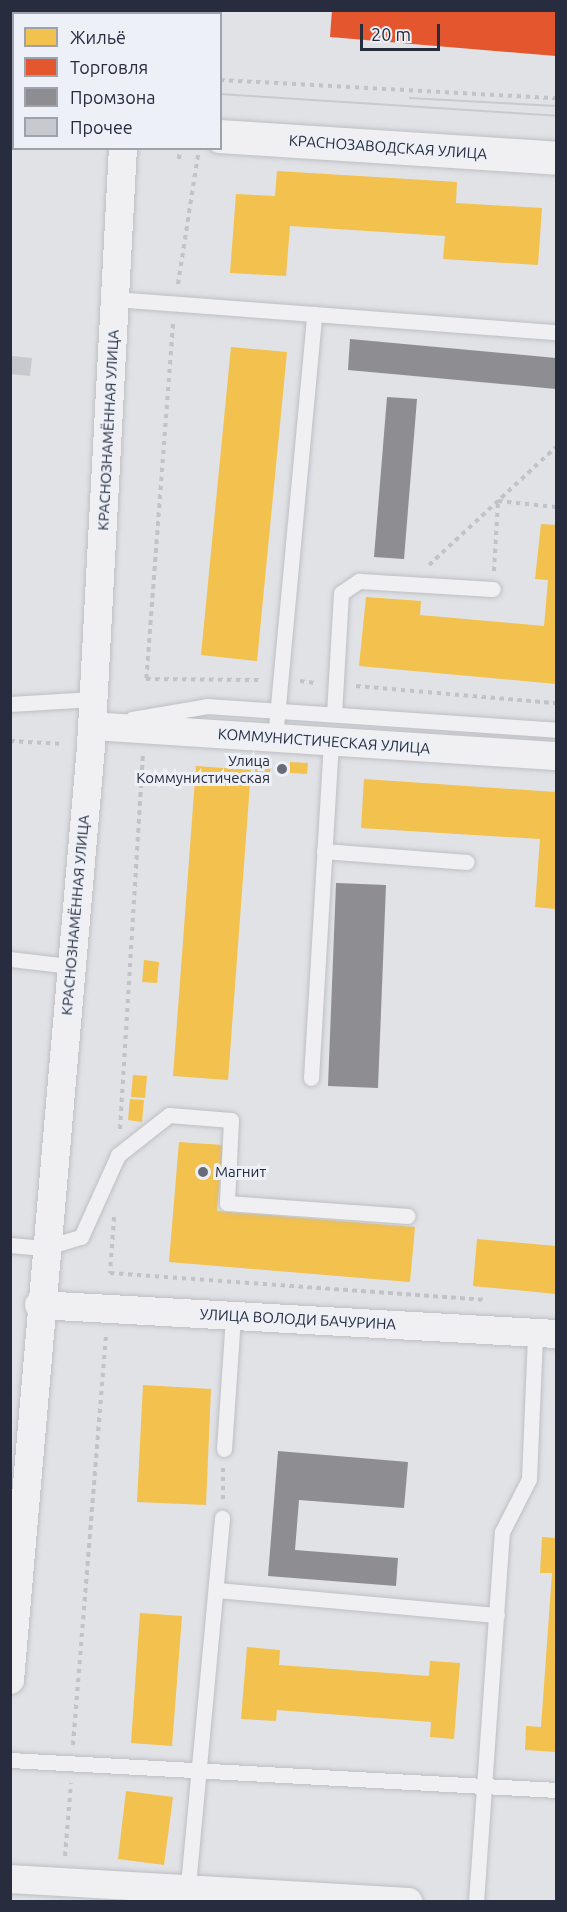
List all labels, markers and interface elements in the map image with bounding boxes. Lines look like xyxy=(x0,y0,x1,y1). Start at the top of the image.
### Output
legend xyxy=(12,12,222,150)
scale bar xyxy=(363,12,442,50)
text: 20 m xyxy=(371,24,411,44)
text: Жильё xyxy=(70,27,126,47)
text: Торговля xyxy=(70,57,148,77)
text: Промзона xyxy=(70,87,155,107)
text: Прочее xyxy=(70,117,133,137)
street label: КРАСНОЗАВОДСКАЯ УЛИЦА xyxy=(288,131,488,163)
street label: КРАСНОЗНАМЁННАЯ УЛИЦА xyxy=(94,329,122,531)
street label: КОММУНИСТИЧЕСКАЯ УЛИЦА xyxy=(217,725,431,757)
place label: Улица Коммунистическая xyxy=(136,751,270,786)
marker: Улица Коммунистическая xyxy=(275,762,289,776)
street label: КРАСНОЗНАМЁННАЯ УЛИЦА xyxy=(57,814,93,1016)
place label: Магнит xyxy=(215,1163,266,1181)
marker: Магнит xyxy=(196,1165,210,1179)
street label: УЛИЦА ВОЛОДИ БАЧУРИНА xyxy=(199,1305,397,1333)

